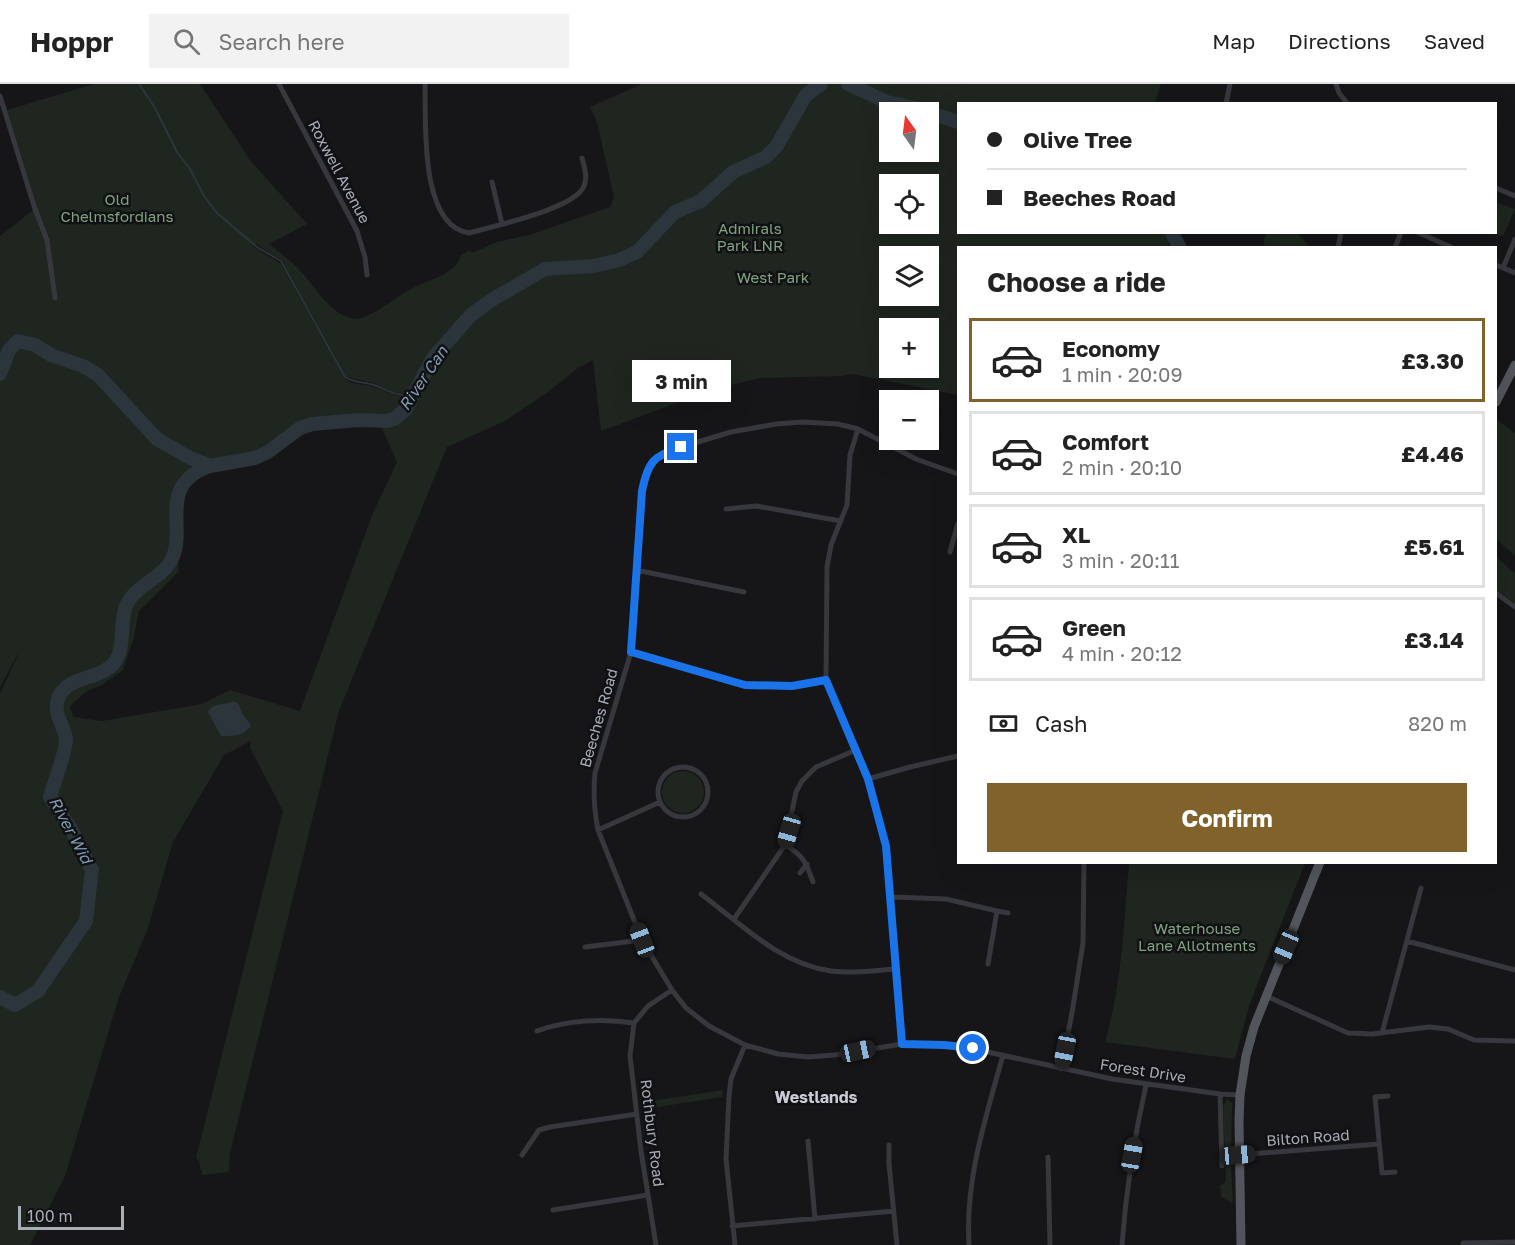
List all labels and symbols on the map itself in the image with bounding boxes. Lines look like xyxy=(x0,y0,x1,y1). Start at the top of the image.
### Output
north arrow xyxy=(879,102,939,162)
street label: Roxwell Avenue xyxy=(305,117,375,226)
park label: Old Chelmsfordians xyxy=(60,190,174,225)
park label: Admirals Park LNR xyxy=(717,219,783,254)
park label: West Park xyxy=(737,268,810,286)
water label: River Can xyxy=(394,341,452,414)
callout: 3 min xyxy=(632,360,730,402)
route end xyxy=(667,433,694,460)
street label: Beeches Road xyxy=(575,666,621,769)
water label: River Wid xyxy=(45,793,98,869)
car xyxy=(775,811,803,851)
park label: Waterhouse Lane Allotments xyxy=(1138,919,1256,954)
car xyxy=(627,920,657,960)
car xyxy=(1271,927,1301,967)
car xyxy=(1053,1031,1077,1069)
route start xyxy=(959,1034,986,1061)
car xyxy=(839,1038,877,1064)
street label: Forest Drive xyxy=(1099,1054,1188,1086)
street label: Rothbury Road xyxy=(637,1078,668,1187)
district label: Westlands xyxy=(774,1087,858,1107)
street label: Bilton Road xyxy=(1266,1125,1350,1149)
car xyxy=(1120,1136,1144,1174)
car xyxy=(1219,1144,1257,1166)
scale bar xyxy=(18,1203,124,1230)

